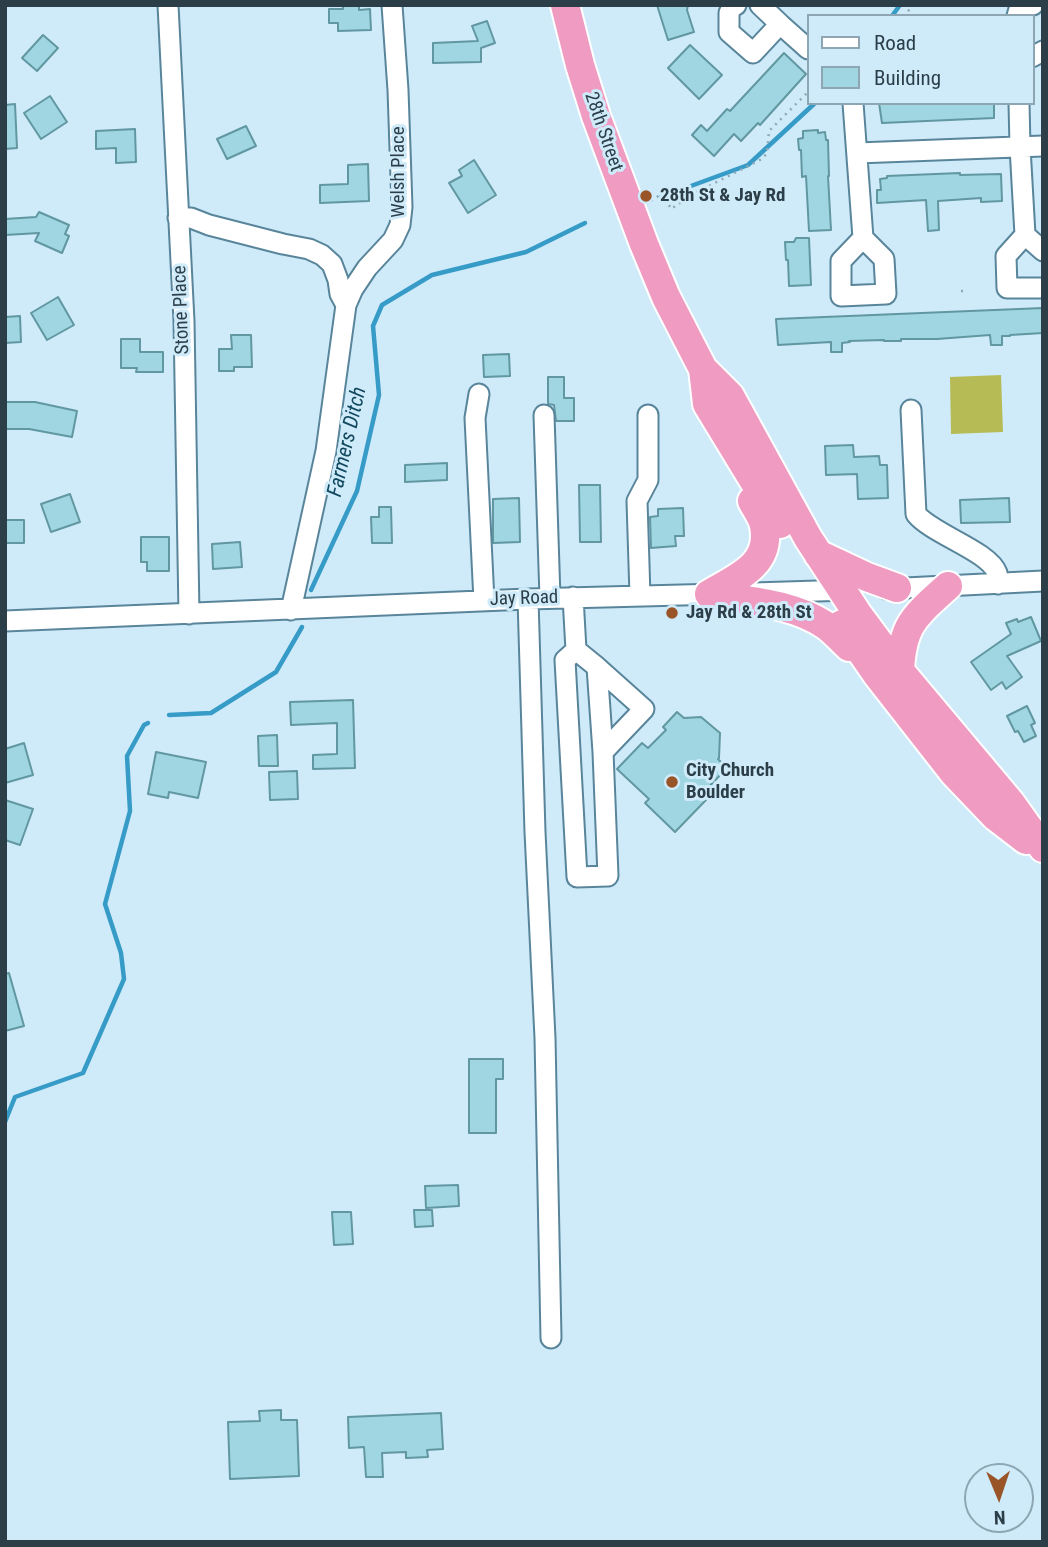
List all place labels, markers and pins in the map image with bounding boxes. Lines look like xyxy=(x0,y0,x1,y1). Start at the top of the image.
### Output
place label: 28th St & Jay Rd xyxy=(660,185,785,207)
marker: 28th St & Jay Rd xyxy=(638,188,654,204)
place label: Jay Rd & 28th St xyxy=(686,602,811,624)
marker: Jay Rd & 28th St xyxy=(664,605,680,621)
place label: City Church Boulder xyxy=(686,760,774,804)
marker: City Church Boulder xyxy=(664,774,680,790)

